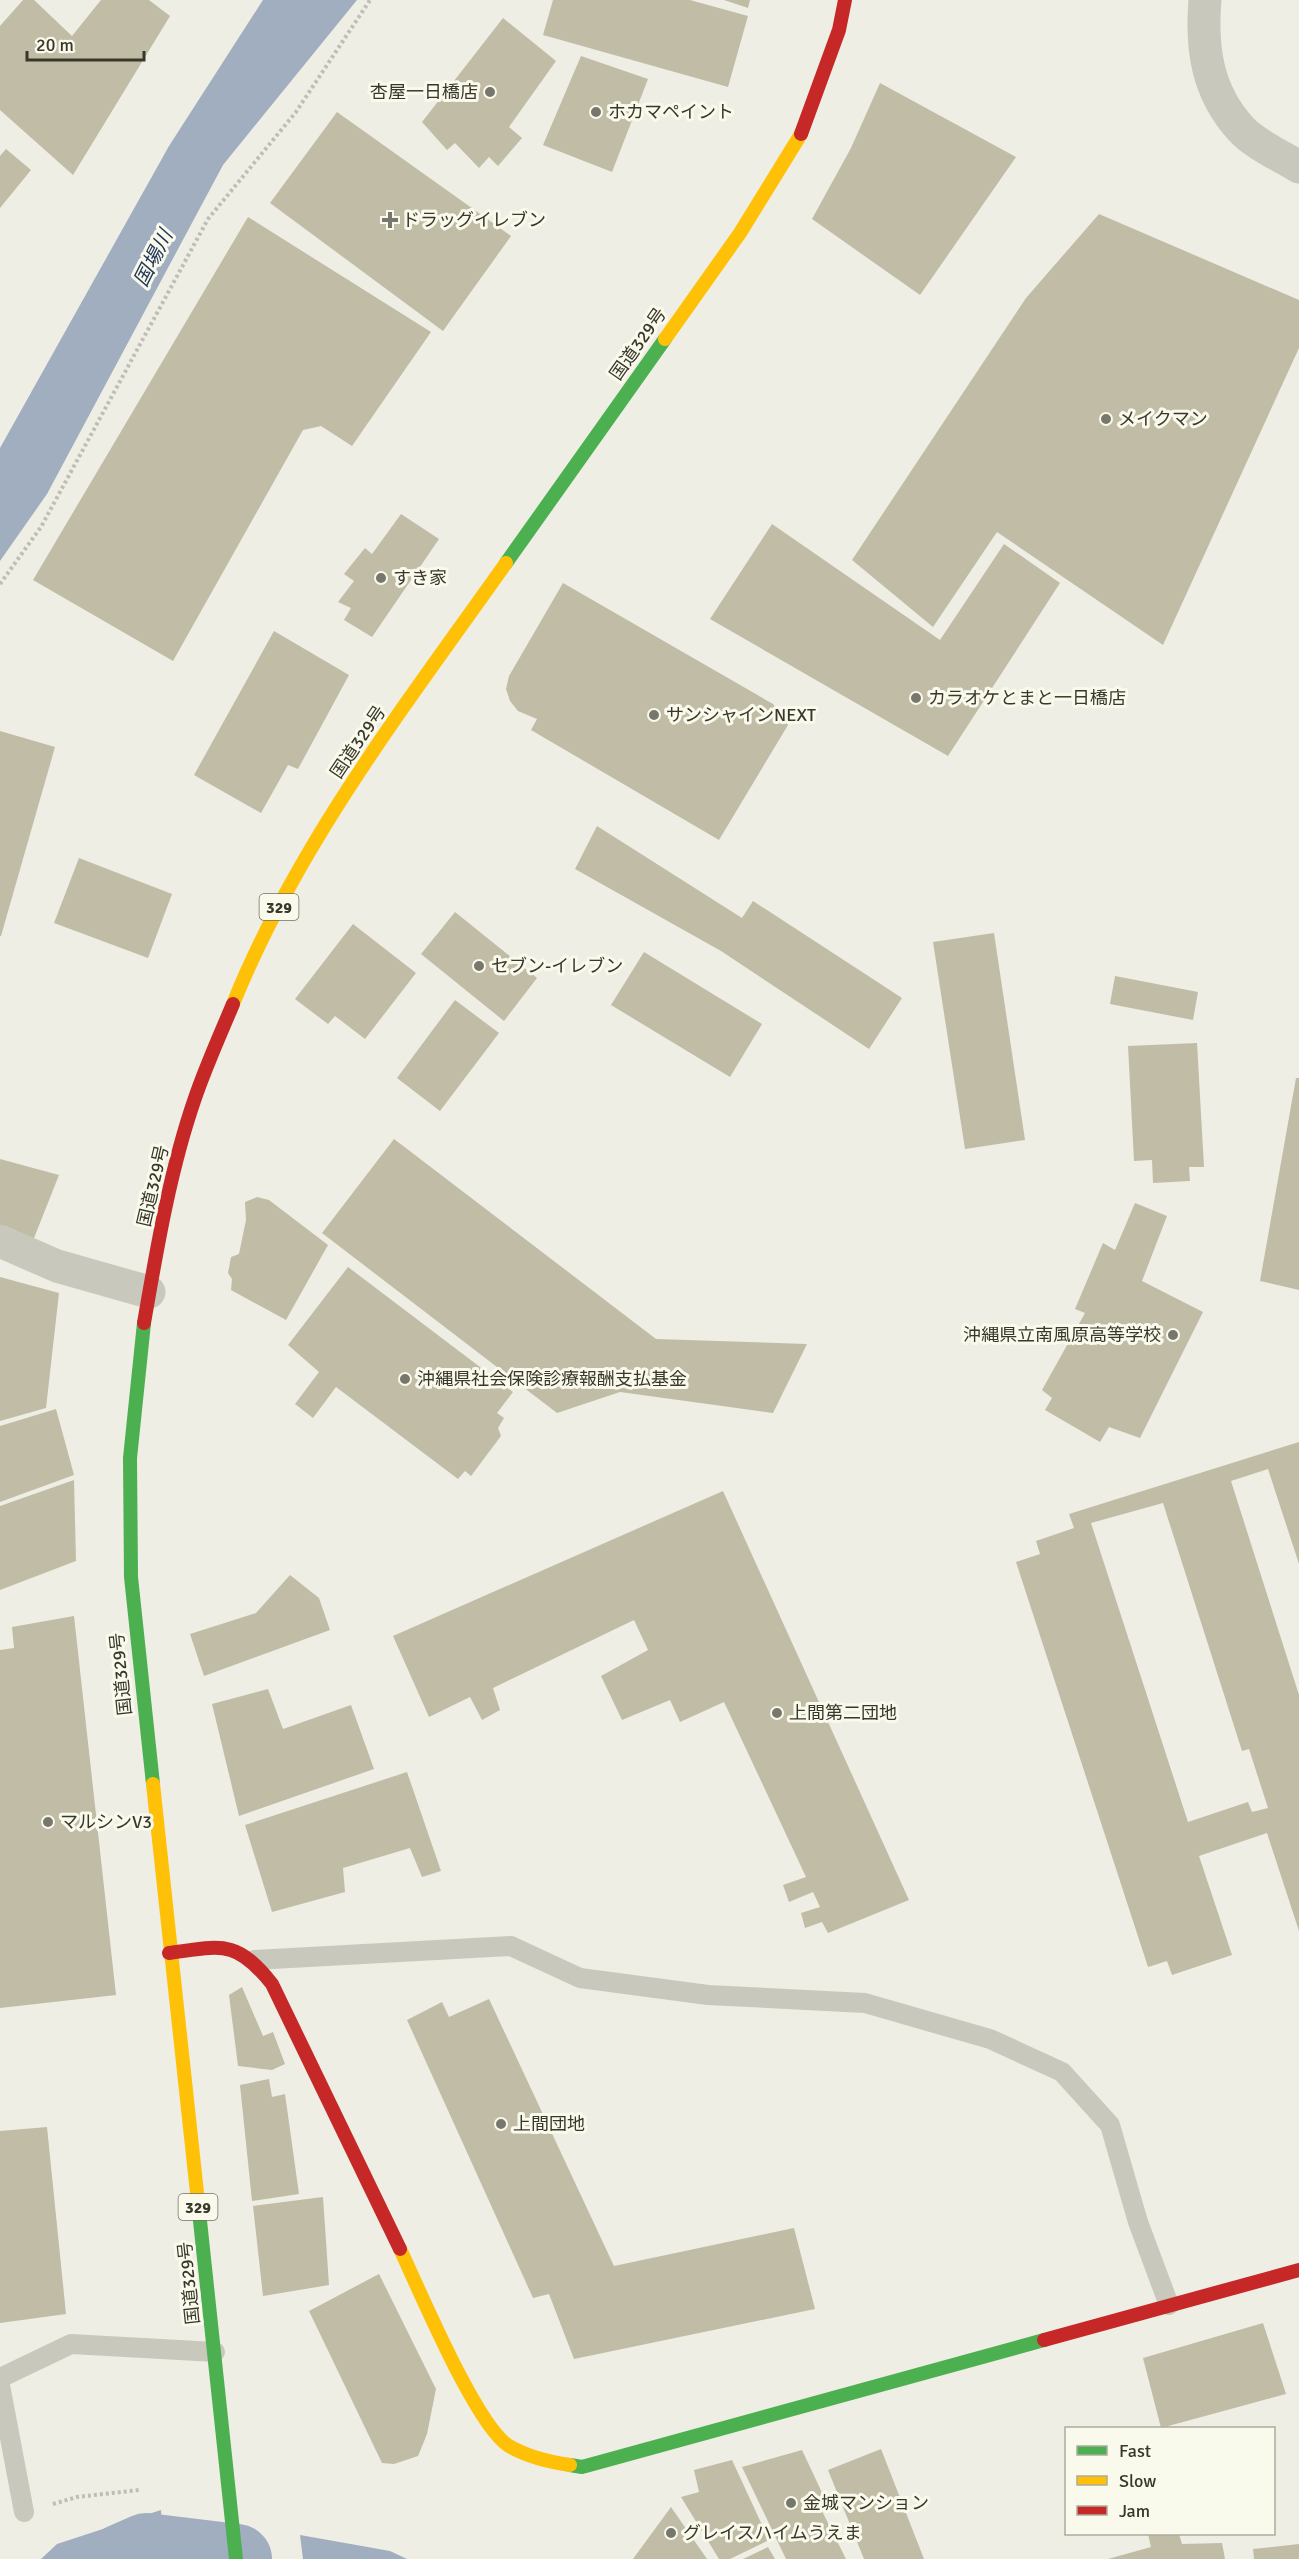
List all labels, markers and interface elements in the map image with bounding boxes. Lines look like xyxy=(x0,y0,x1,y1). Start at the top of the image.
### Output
scale bar xyxy=(27,24,144,62)
text: 20 m xyxy=(36,34,74,56)
place label: 杏屋一日橋店 xyxy=(370,81,478,103)
marker: 杏屋一日橋店 xyxy=(483,85,497,99)
place label: ホカマペイント xyxy=(608,101,734,123)
marker: ホカマペイント xyxy=(589,105,603,119)
place label: ドラッグイレブン xyxy=(402,209,546,231)
marker: ドラッグイレブン xyxy=(383,213,397,227)
water label: 国場川 xyxy=(129,224,179,291)
street label: 国道329号 xyxy=(605,304,671,384)
place label: メイクマン xyxy=(1118,408,1208,430)
marker: メイクマン xyxy=(1099,412,1113,426)
place label: すき家 xyxy=(393,567,447,589)
marker: すき家 xyxy=(374,571,388,585)
place label: カラオケとまと一日橋店 xyxy=(928,687,1126,709)
marker: カラオケとまと一日橋店 xyxy=(909,691,923,705)
street label: 国道329号 xyxy=(326,701,390,783)
place label: サンシャインNEXT xyxy=(666,704,816,726)
marker: サンシャインNEXT xyxy=(647,708,661,722)
road number: 329 xyxy=(260,894,298,920)
place label: セブン-イレブン xyxy=(491,955,623,977)
marker: セブン-イレブン xyxy=(472,959,486,973)
street label: 国道329号 xyxy=(133,1143,173,1229)
place label: 沖縄県立南風原高等学校 xyxy=(963,1324,1161,1346)
marker: 沖縄県立南風原高等学校 xyxy=(1166,1328,1180,1342)
place label: 沖縄県社会保険診療報酬支払基金 xyxy=(417,1368,687,1390)
marker: 沖縄県社会保険診療報酬支払基金 xyxy=(398,1372,412,1386)
street label: 国道329号 xyxy=(106,1631,136,1717)
place label: 上間第二団地 xyxy=(789,1702,897,1724)
marker: 上間第二団地 xyxy=(770,1706,784,1720)
place label: マルシンV3 xyxy=(60,1811,152,1833)
marker: マルシンV3 xyxy=(41,1815,55,1829)
place label: 上間団地 xyxy=(513,2113,585,2135)
marker: 上間団地 xyxy=(494,2117,508,2131)
road number: 329 xyxy=(178,2194,218,2220)
street label: 国道329号 xyxy=(174,2240,204,2326)
legend xyxy=(1065,2427,1275,2535)
text: Fast xyxy=(1119,2440,1151,2462)
text: Slow xyxy=(1119,2470,1156,2492)
place label: 金城マンション xyxy=(803,2492,929,2514)
marker: 金城マンション xyxy=(784,2496,798,2510)
text: Jam xyxy=(1119,2500,1150,2522)
place label: グレイスハイムうえま xyxy=(683,2522,862,2544)
marker: グレイスハイムうえま xyxy=(664,2526,678,2540)

